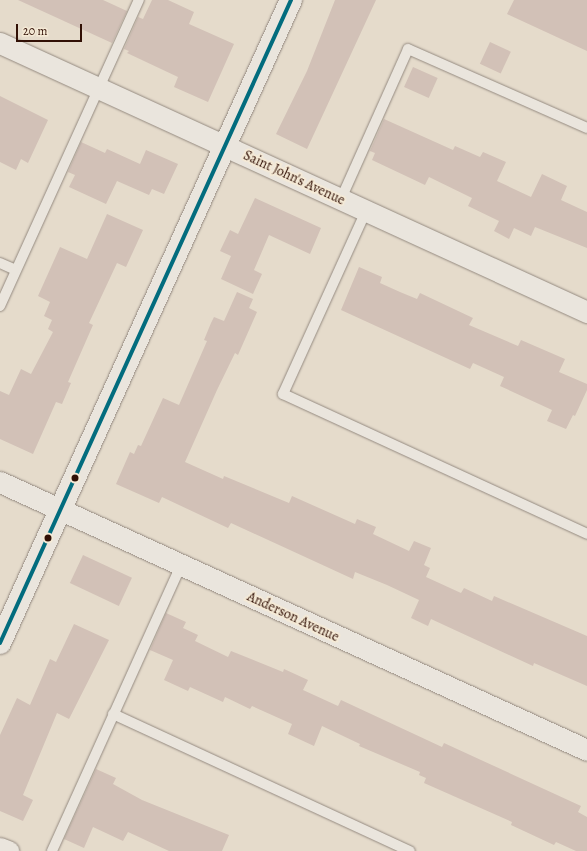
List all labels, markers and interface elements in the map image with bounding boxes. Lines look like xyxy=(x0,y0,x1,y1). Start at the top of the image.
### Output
scale bar xyxy=(18,16,84,42)
text: 20 m xyxy=(23,23,47,39)
street label: Saint John's Avenue xyxy=(240,147,348,209)
unlabelled marker xyxy=(70,473,80,483)
unlabelled marker xyxy=(43,533,53,543)
street label: Anderson Avenue xyxy=(244,588,342,646)

